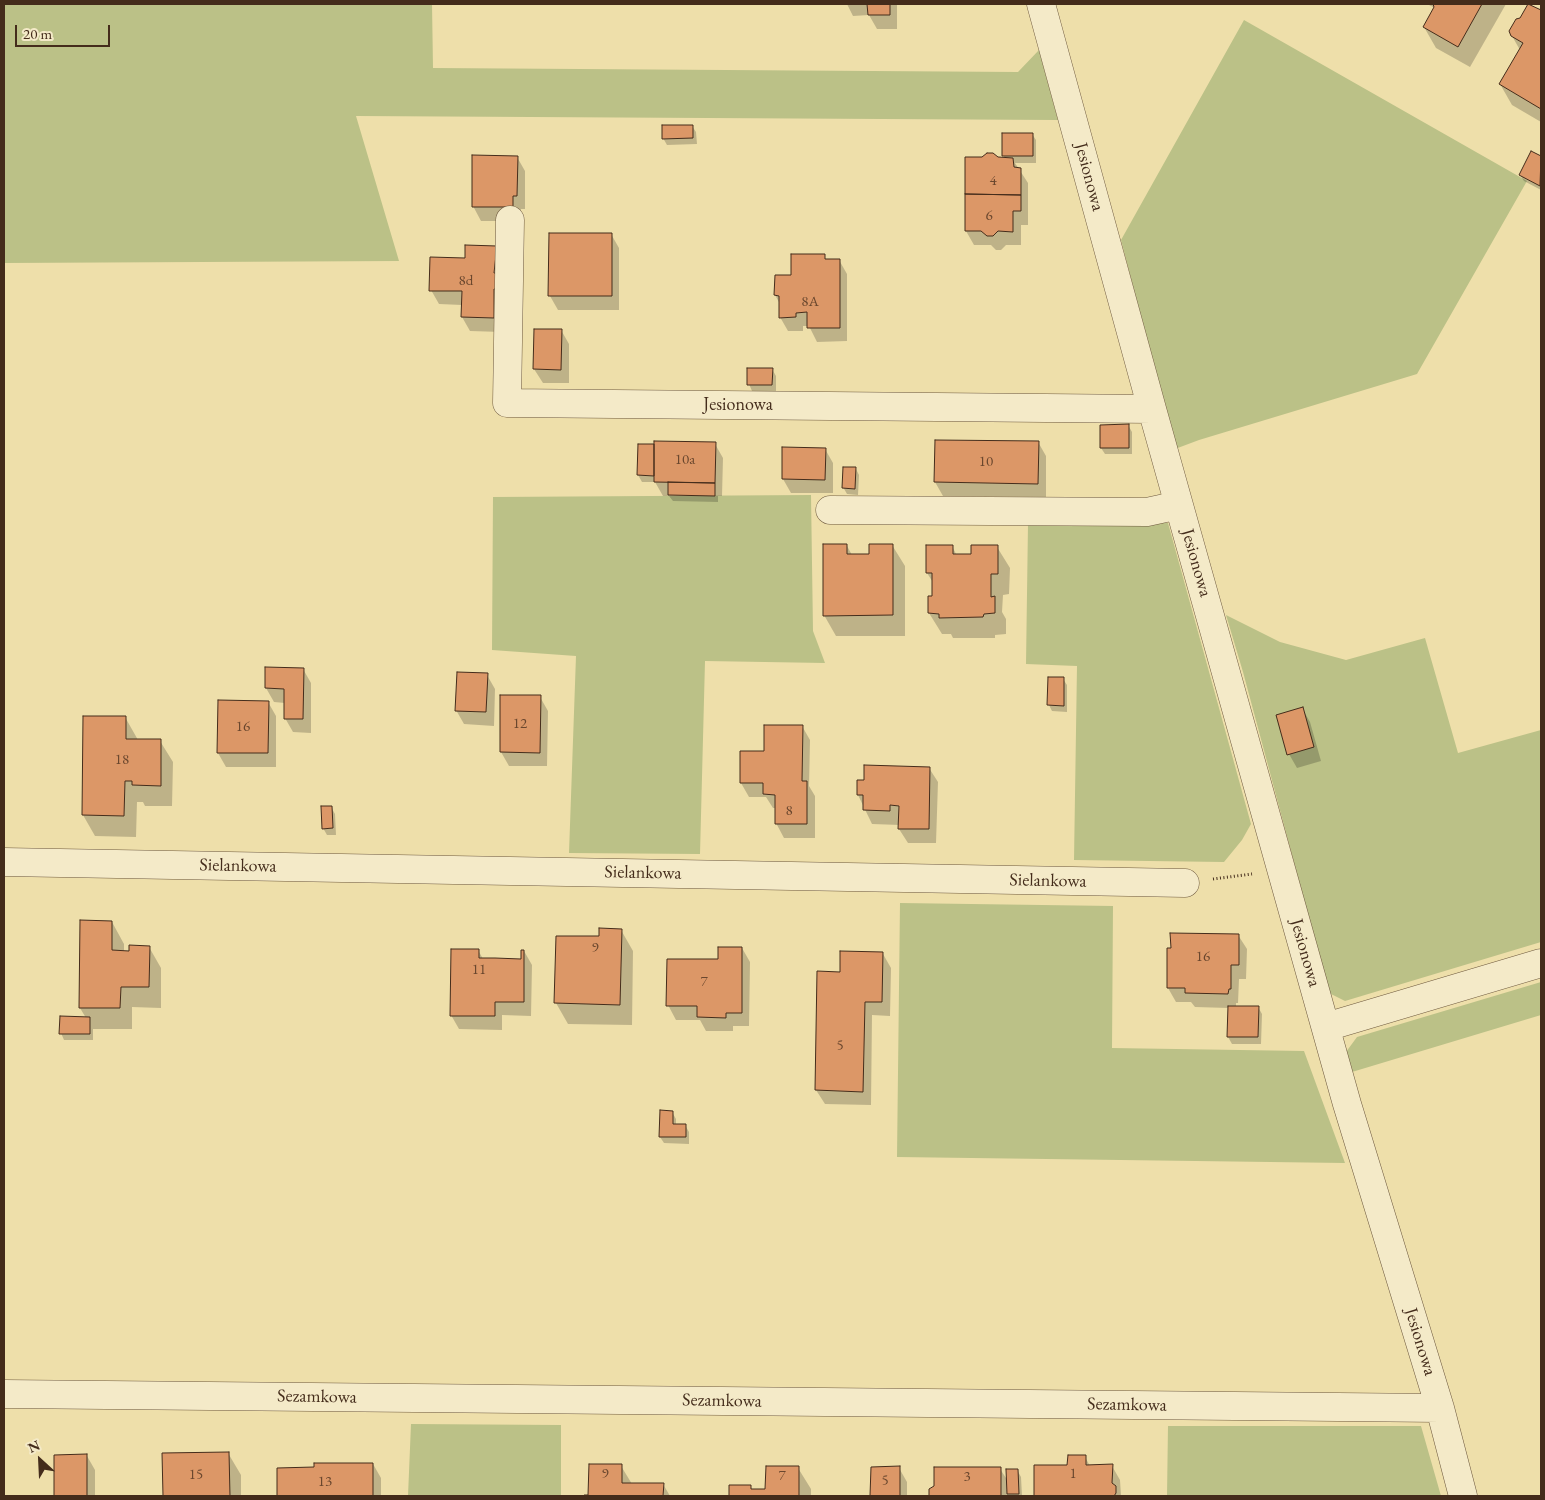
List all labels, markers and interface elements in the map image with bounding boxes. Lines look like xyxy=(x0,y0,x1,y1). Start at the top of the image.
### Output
scale bar xyxy=(18,15,112,47)
text: 20 m xyxy=(23,24,52,43)
street label: Jesionowa xyxy=(1070,141,1108,213)
house number: 4 xyxy=(989,172,997,190)
house number: 6 xyxy=(985,207,993,225)
house number: 8d xyxy=(459,272,473,290)
house number: 8A xyxy=(801,293,819,311)
street label: Jesionowa xyxy=(703,394,773,416)
house number: 10a xyxy=(675,451,695,469)
house number: 10 xyxy=(979,453,993,471)
street label: Jesionowa xyxy=(1176,527,1216,599)
house number: 12 xyxy=(513,715,527,733)
house number: 16 xyxy=(236,718,250,736)
house number: 18 xyxy=(115,751,129,769)
house number: 8 xyxy=(785,802,793,820)
street label: Sielankowa xyxy=(199,855,277,877)
street label: Sielankowa xyxy=(604,862,682,884)
street label: Sielankowa xyxy=(1009,870,1087,892)
street label: Jesionowa xyxy=(1285,917,1325,989)
house number: 9 xyxy=(591,939,599,957)
house number: 16 xyxy=(1196,948,1210,966)
house number: 11 xyxy=(472,961,486,979)
house number: 7 xyxy=(700,973,708,991)
house number: 5 xyxy=(836,1037,844,1055)
street label: Jesionowa xyxy=(1399,1306,1441,1378)
street label: Sezamkowa xyxy=(277,1386,357,1408)
street label: Sezamkowa xyxy=(682,1390,762,1412)
street label: Sezamkowa xyxy=(1087,1394,1167,1416)
north arrow xyxy=(15,1435,65,1485)
text: N xyxy=(25,1436,43,1457)
house number: 9 xyxy=(601,1465,609,1483)
house number: 1 xyxy=(1069,1465,1077,1483)
house number: 15 xyxy=(189,1466,203,1484)
house number: 7 xyxy=(778,1467,786,1485)
house number: 3 xyxy=(963,1468,971,1486)
house number: 5 xyxy=(881,1472,889,1490)
house number: 13 xyxy=(318,1473,332,1491)

